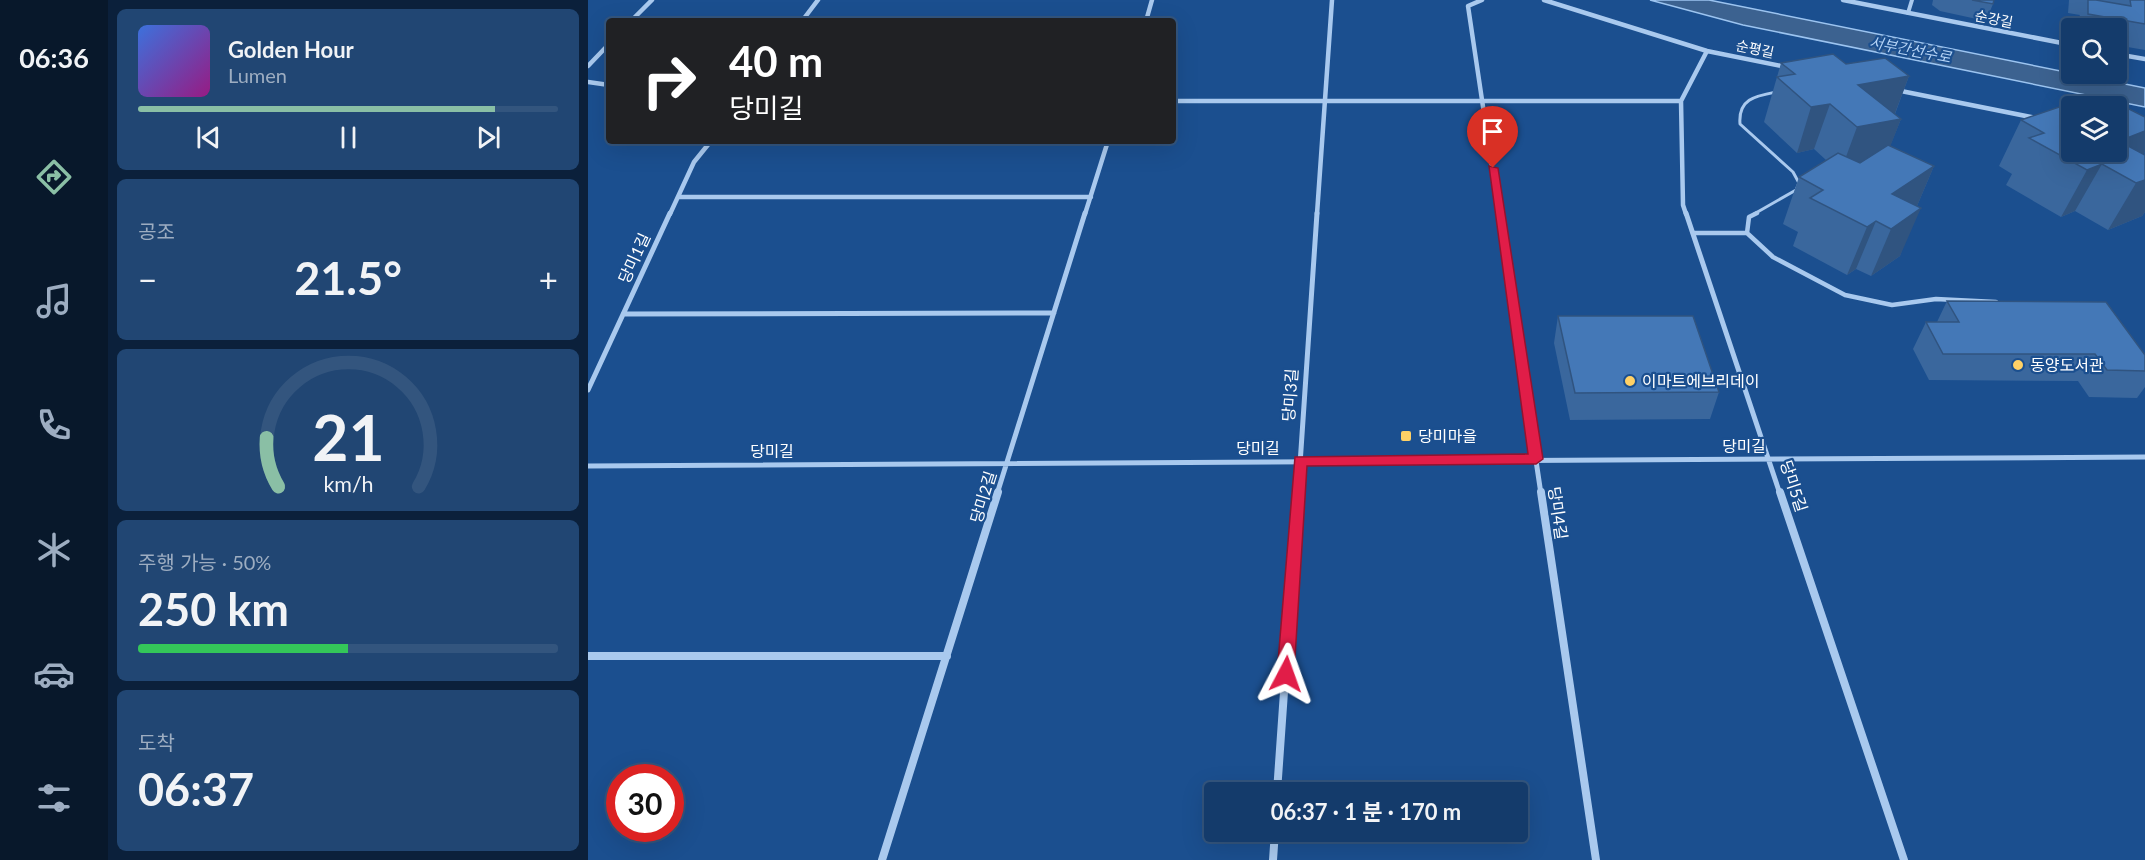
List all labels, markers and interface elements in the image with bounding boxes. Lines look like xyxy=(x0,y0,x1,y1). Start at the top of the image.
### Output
street label: 순강길 xyxy=(1974,6,2015,31)
map controls xyxy=(2061,18,2127,162)
button: search xyxy=(2061,18,2127,84)
water label: 서부간선수로 xyxy=(1868,32,1954,66)
text: Golden Hour xyxy=(228,36,354,63)
text: 40 m xyxy=(729,36,823,86)
street label: 순평길 xyxy=(1734,36,1776,61)
text: 06:36 xyxy=(19,41,89,74)
icon: right xyxy=(630,42,708,120)
text: Lumen xyxy=(228,63,287,87)
text: 당미길 xyxy=(729,91,804,124)
button: layers xyxy=(2061,96,2127,162)
pin xyxy=(1467,106,1518,168)
icon: arrive xyxy=(1476,115,1509,148)
icon: previous xyxy=(192,121,225,154)
icon: pause xyxy=(332,121,365,154)
icon: next xyxy=(472,121,505,154)
icon: directions xyxy=(33,156,75,198)
text: 공조 xyxy=(138,219,175,243)
street label: 당미1길 xyxy=(614,230,653,286)
text: 21.5° xyxy=(294,251,402,305)
text: − xyxy=(138,259,157,299)
text: + xyxy=(539,259,558,299)
icon: music xyxy=(33,280,75,322)
place label: 동양도서관 xyxy=(2030,355,2104,374)
marker: 동양도서관 xyxy=(2011,358,2025,372)
street label: 당미3길 xyxy=(1278,368,1301,422)
place label: 이마트에브리데이 xyxy=(1642,371,1760,390)
marker: 이마트에브리데이 xyxy=(1623,374,1637,388)
text: 21 xyxy=(312,399,384,474)
icon: phone xyxy=(33,404,75,446)
place label: 당미마을 xyxy=(1418,426,1477,445)
marker: 당미마을 xyxy=(1399,429,1413,443)
street label: 당미길 xyxy=(1722,436,1766,455)
street label: 당미길 xyxy=(1236,438,1280,457)
street label: 당미길 xyxy=(750,441,794,460)
street label: 당미5길 xyxy=(1777,457,1812,514)
street label: 당미2길 xyxy=(966,469,999,525)
text: km/h xyxy=(323,471,373,497)
street label: 당미4길 xyxy=(1545,485,1572,541)
icon: climate xyxy=(33,529,75,571)
text: 주행 가능 · 50% xyxy=(138,550,271,574)
text: 250 km xyxy=(138,582,289,636)
position arrow xyxy=(1254,642,1318,706)
icon: car xyxy=(33,653,75,695)
text: 도착 xyxy=(138,730,175,754)
text: 06:37 xyxy=(138,762,254,816)
speed limit sign: 30 xyxy=(606,764,684,842)
icon: filters xyxy=(33,777,75,819)
text: 06:37 · 1 분 · 170 m xyxy=(1271,798,1461,825)

